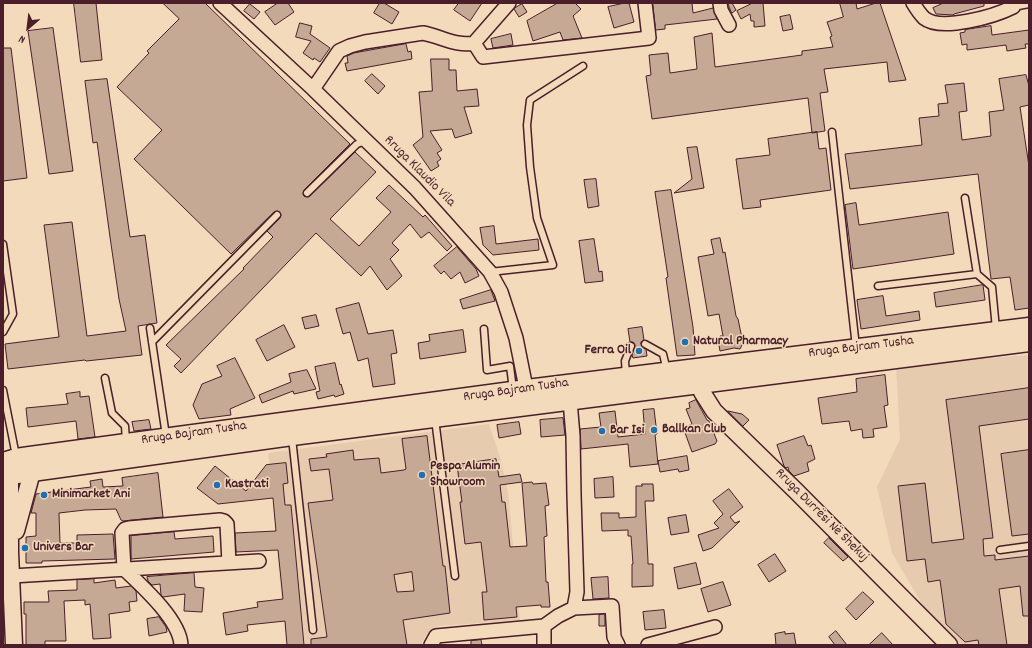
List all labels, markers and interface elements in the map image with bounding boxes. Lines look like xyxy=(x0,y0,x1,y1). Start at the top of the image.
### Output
north arrow xyxy=(8,8,48,48)
text: N xyxy=(16,30,29,47)
street label: Rruga Klaudio Vila xyxy=(380,133,458,211)
street label: Rruga Bajram Tusha xyxy=(807,333,915,363)
place label: Natural Pharmacy xyxy=(693,334,788,350)
marker: Natural Pharmacy xyxy=(680,337,690,347)
place label: Ferra Oil xyxy=(585,343,631,359)
marker: Ferra Oil xyxy=(634,346,644,356)
street label: Rruga Bajram Tusha xyxy=(462,375,570,407)
street label: Rruga Bajram Tusha xyxy=(140,418,248,450)
place label: Ballkan Club xyxy=(662,422,726,438)
place label: Bar Isi xyxy=(610,423,644,439)
marker: Ballkan Club xyxy=(649,425,659,435)
marker: Bar Isi xyxy=(597,426,607,436)
place label: Pespa Alumin Showroom xyxy=(430,459,500,492)
street label: Rruga Durrësi Në Shekuj xyxy=(771,466,871,566)
marker: Pespa Alumin Showroom xyxy=(417,470,427,480)
place label: Kastrati xyxy=(225,477,269,493)
marker: Kastrati xyxy=(212,480,222,490)
place label: Minimarket Ani xyxy=(52,487,130,503)
marker: Minimarket Ani xyxy=(39,490,49,500)
place label: Univers Bar xyxy=(33,540,93,556)
marker: Univers Bar xyxy=(20,543,30,553)

